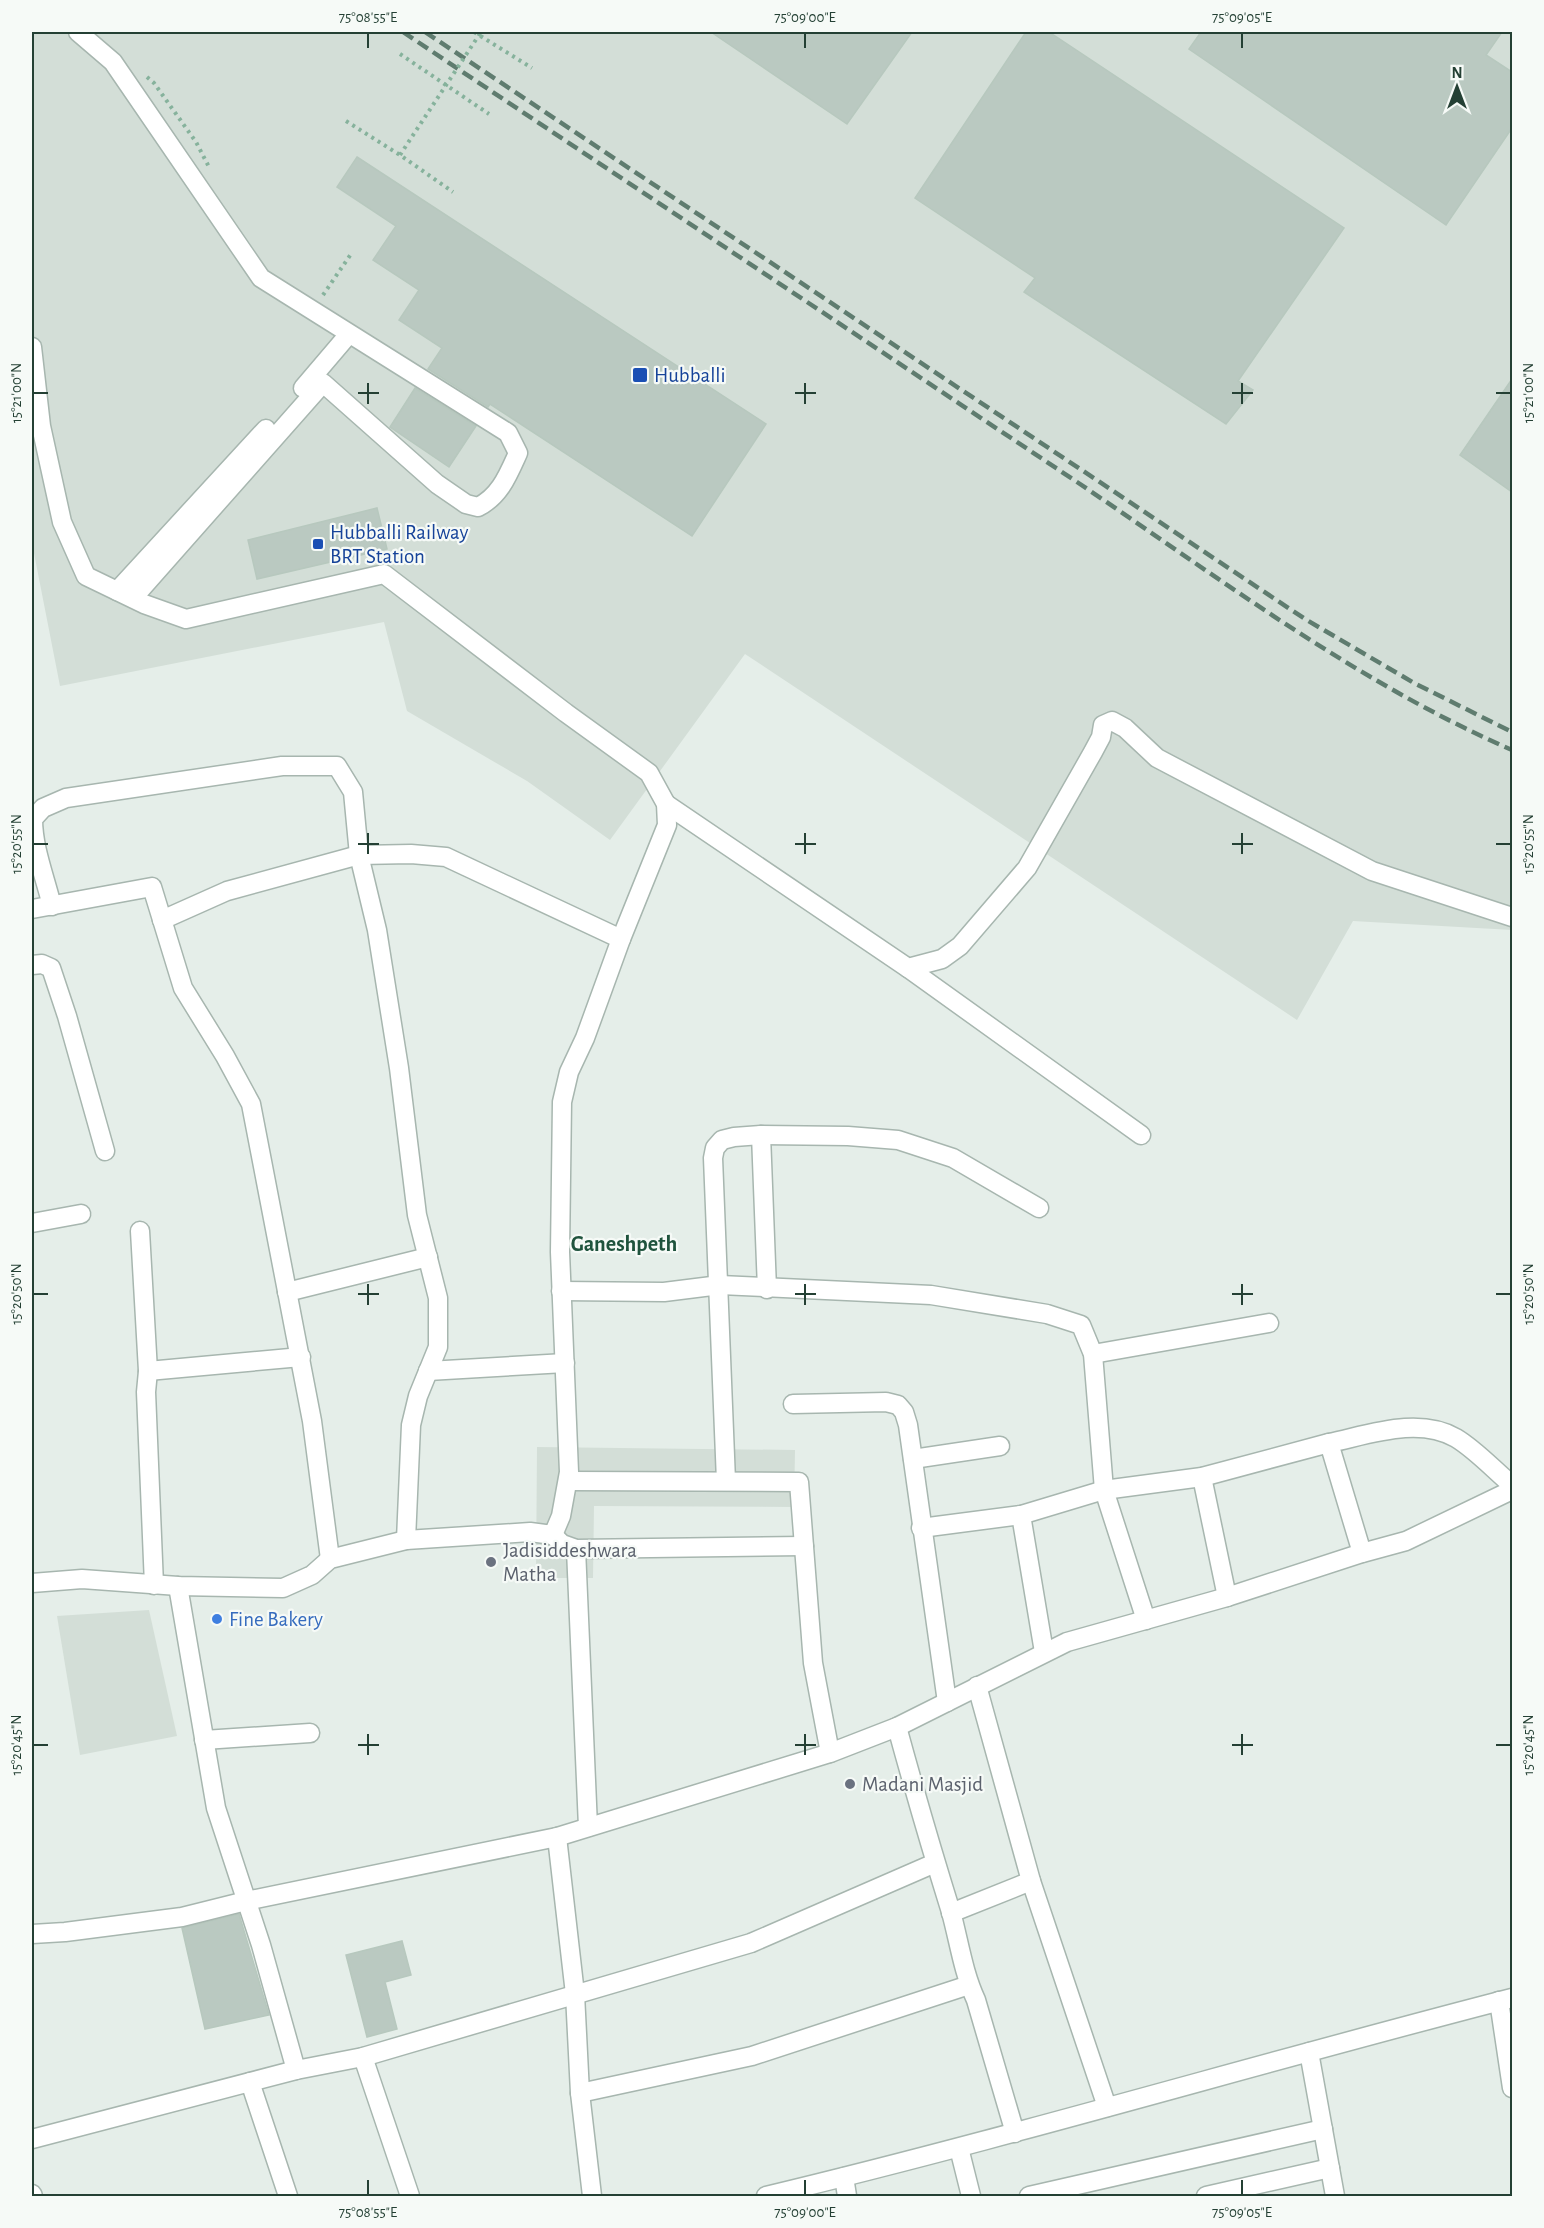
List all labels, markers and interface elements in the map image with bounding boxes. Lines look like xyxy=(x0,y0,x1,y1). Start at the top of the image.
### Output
text: 75°08'55"E xyxy=(339,10,397,25)
text: 75°09'00"E xyxy=(774,10,836,25)
text: 75°09'05"E xyxy=(1212,10,1272,25)
north arrow xyxy=(1427,57,1487,117)
text: N xyxy=(1451,65,1463,81)
text: 15°21'00"N xyxy=(9,363,24,423)
text: 15°21'00"N xyxy=(1521,363,1536,423)
place label: Hubballi xyxy=(654,365,726,386)
marker: Hubballi xyxy=(631,366,649,384)
place label: Hubballi Railway BRT Station xyxy=(330,522,469,567)
marker: Hubballi Railway BRT Station xyxy=(311,537,325,551)
text: 15°20'55"N xyxy=(9,814,24,874)
text: 15°20'55"N xyxy=(1521,814,1536,874)
district label: Ganeshpeth xyxy=(571,1233,677,1255)
text: 15°20'50"N xyxy=(9,1263,24,1325)
text: 15°20'50"N xyxy=(1521,1263,1536,1325)
place label: Jadisiddeshwara Matha xyxy=(503,1540,637,1585)
marker: Jadisiddeshwara Matha xyxy=(484,1555,498,1569)
place label: Fine Bakery xyxy=(229,1609,323,1630)
marker: Fine Bakery xyxy=(210,1612,224,1626)
text: 15°20'45"N xyxy=(9,1715,24,1776)
text: 15°20'45"N xyxy=(1521,1715,1536,1776)
place label: Madani Masjid xyxy=(862,1774,983,1795)
marker: Madani Masjid xyxy=(843,1777,857,1791)
text: 75°08'55"E xyxy=(339,2205,397,2220)
text: 75°09'00"E xyxy=(774,2205,836,2220)
text: 75°09'05"E xyxy=(1212,2205,1272,2220)

